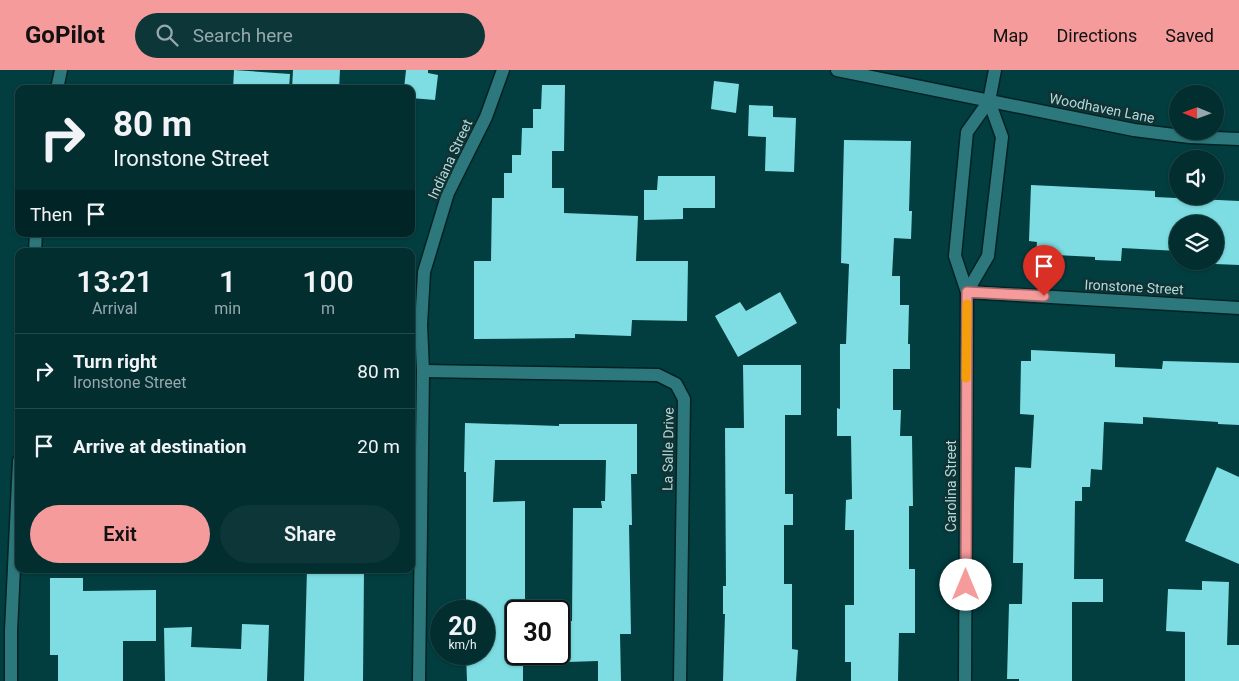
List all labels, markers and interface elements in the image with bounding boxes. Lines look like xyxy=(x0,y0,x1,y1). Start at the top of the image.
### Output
search box xyxy=(135,13,485,58)
text: GoPilot xyxy=(25,21,105,49)
icon: search xyxy=(153,21,181,49)
text: Search here xyxy=(193,24,293,47)
text: Map xyxy=(993,25,1028,46)
text: Directions xyxy=(1056,25,1137,46)
text: Saved xyxy=(1165,25,1214,46)
north arrow xyxy=(1169,85,1224,140)
map controls xyxy=(1169,85,1224,270)
street label: Woodhaven Lane xyxy=(1048,90,1156,126)
text: 80 m xyxy=(113,104,192,145)
icon: right xyxy=(30,105,95,170)
street label: Indiana Street xyxy=(425,116,476,201)
text: Ironstone Street xyxy=(113,146,269,171)
button: sound xyxy=(1169,150,1224,205)
icon: arrive xyxy=(82,200,110,228)
text: Then xyxy=(30,203,72,226)
button: layers xyxy=(1169,215,1224,270)
pin xyxy=(1023,245,1065,296)
icon: arrive xyxy=(1030,252,1058,280)
text: 13:21 xyxy=(76,264,153,299)
text: 1 xyxy=(219,264,236,299)
text: 100 xyxy=(302,264,354,299)
street label: Ironstone Street xyxy=(1084,276,1184,298)
text: Arrival xyxy=(92,299,137,318)
text: min xyxy=(214,299,241,318)
text: m xyxy=(321,299,335,318)
text: Turn right xyxy=(73,350,157,373)
icon: right xyxy=(30,357,58,385)
text: 80 m xyxy=(357,360,400,383)
text: Ironstone Street xyxy=(73,373,187,392)
street label: La Salle Drive xyxy=(659,407,677,491)
icon: arrive xyxy=(30,432,58,460)
text: Arrive at destination xyxy=(73,435,246,458)
text: 20 m xyxy=(357,435,400,458)
street label: Carolina Street xyxy=(943,440,959,532)
button: Exit xyxy=(30,505,210,563)
button: Share xyxy=(220,505,400,563)
position arrow xyxy=(939,558,991,610)
speed limit sign: 30 xyxy=(505,600,570,665)
text: 20 xyxy=(448,612,477,641)
text: km/h xyxy=(448,638,477,652)

